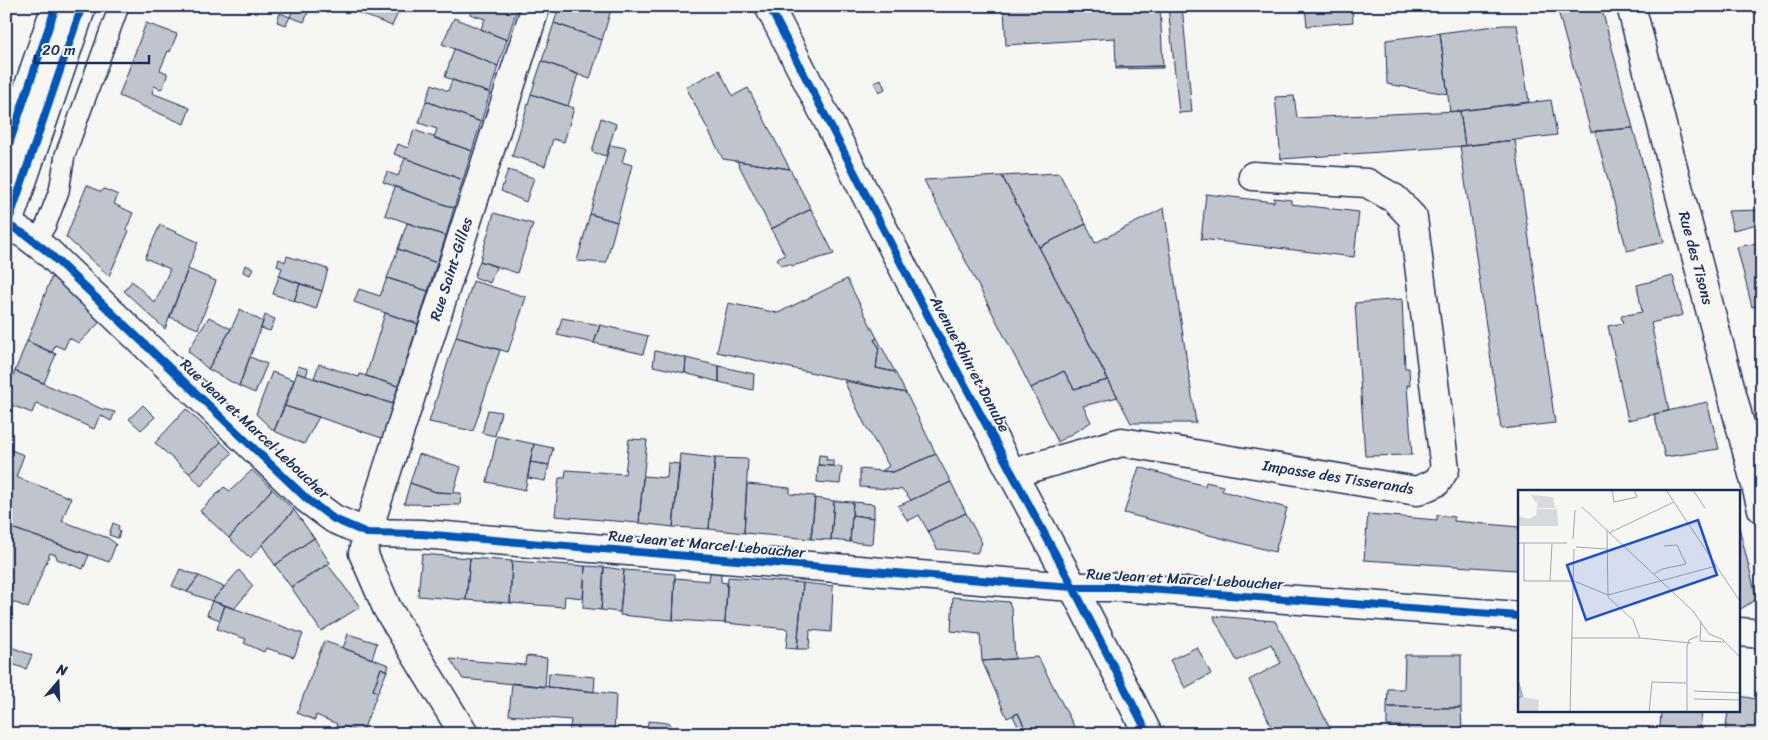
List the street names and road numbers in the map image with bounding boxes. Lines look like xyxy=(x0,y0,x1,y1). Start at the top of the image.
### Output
street label: Rue des Tisons xyxy=(1671,208,1721,308)
street label: Rue Saint-Gilles xyxy=(422,214,480,324)
street label: Avenue Rhin et Danube xyxy=(922,290,1017,437)
street label: Rue Jean et Marcel Leboucher xyxy=(174,352,337,506)
street label: Impasse des Tisserands xyxy=(1260,452,1416,502)
street label: Rue Jean et Marcel Leboucher xyxy=(608,522,807,566)
street label: Rue Jean et Marcel Leboucher xyxy=(1086,561,1285,597)

